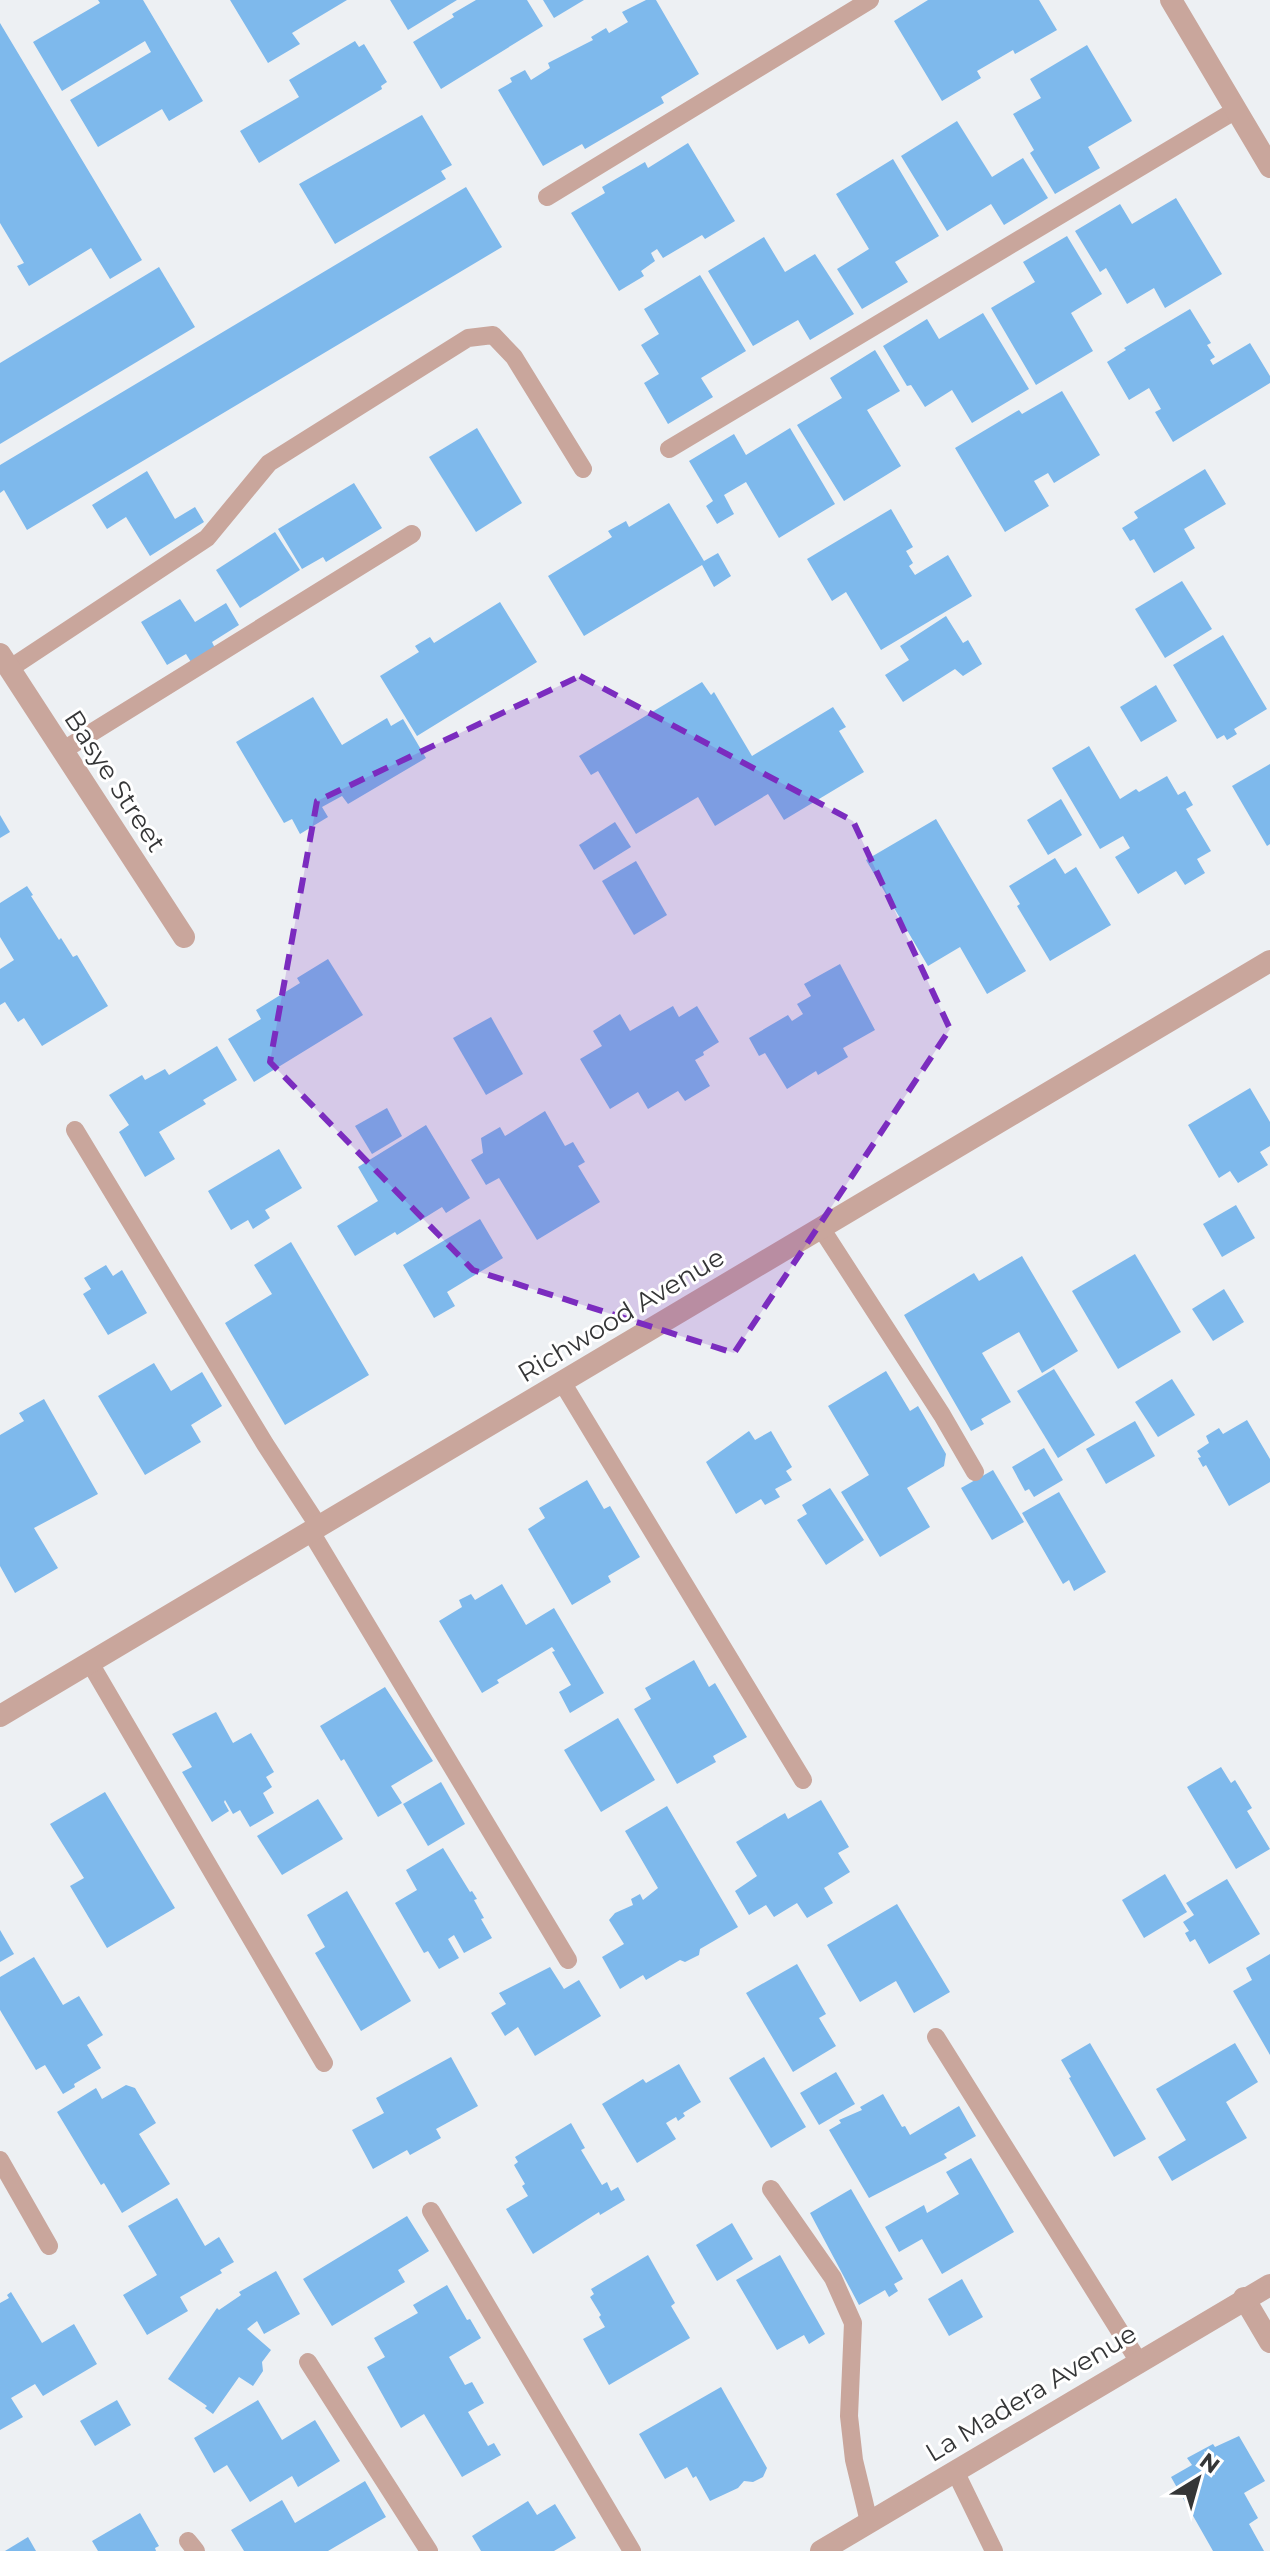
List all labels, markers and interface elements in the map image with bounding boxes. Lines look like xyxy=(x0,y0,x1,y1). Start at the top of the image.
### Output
street label: Basye Street xyxy=(57,704,173,858)
street label: Richwood Avenue xyxy=(512,1241,730,1389)
street label: La Madera Avenue xyxy=(920,2317,1142,2469)
north arrow xyxy=(1158,2439,1238,2519)
text: N xyxy=(1195,2447,1225,2480)

